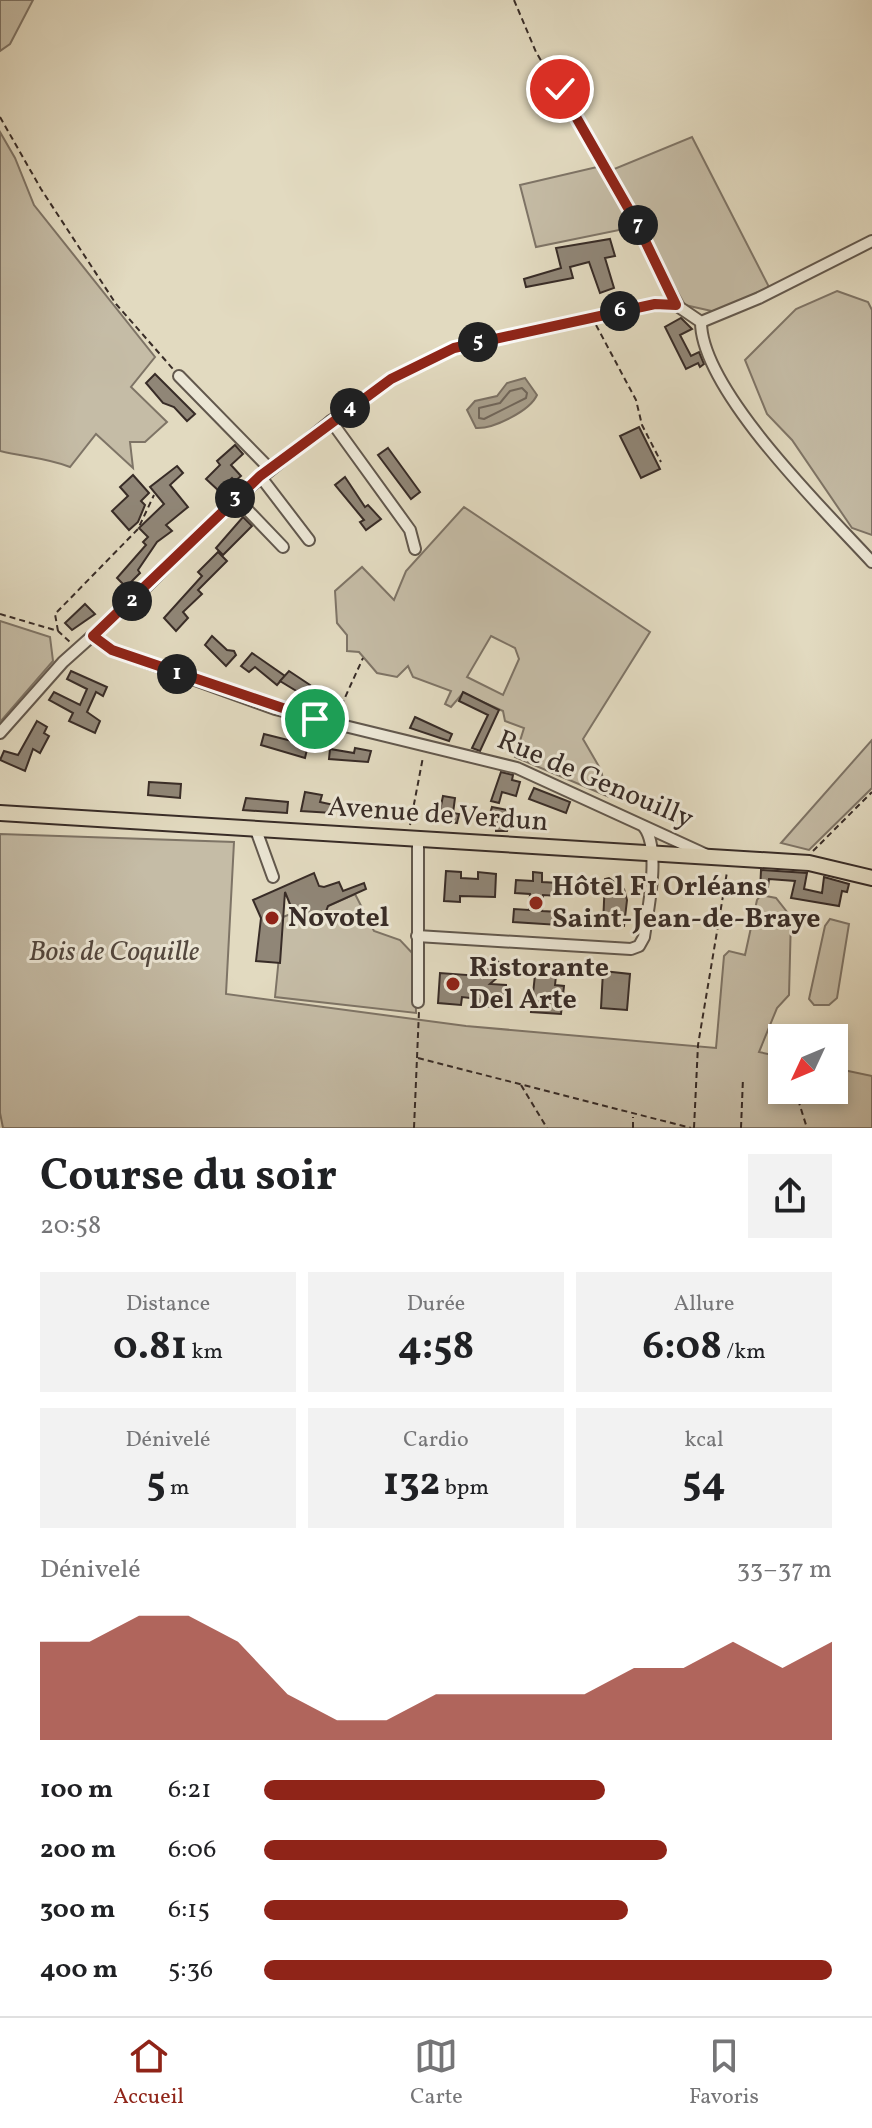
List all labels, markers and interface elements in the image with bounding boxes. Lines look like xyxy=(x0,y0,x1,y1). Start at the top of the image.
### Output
pin xyxy=(526,55,594,123)
icon: check xyxy=(538,67,582,111)
pin: 7 xyxy=(618,205,658,245)
text: 7 xyxy=(633,209,643,240)
pin: 6 xyxy=(600,291,640,331)
text: 6 xyxy=(614,295,626,326)
pin: 5 xyxy=(458,322,498,362)
text: 5 xyxy=(473,326,483,357)
pin: 4 xyxy=(330,388,370,428)
text: 4 xyxy=(343,392,357,423)
pin: 3 xyxy=(215,478,255,518)
text: 3 xyxy=(229,482,241,513)
pin: 2 xyxy=(112,581,152,621)
text: 2 xyxy=(126,585,138,616)
pin: 1 xyxy=(157,654,197,694)
text: 1 xyxy=(173,658,181,689)
pin xyxy=(281,685,349,753)
icon: arrive xyxy=(293,697,337,741)
street label: Rue de Genouilly xyxy=(491,721,699,839)
street label: Avenue de Verdun xyxy=(326,788,550,842)
place label: Hôtel F1 Orléans Saint-Jean-de-Braye xyxy=(552,868,821,939)
marker: Hôtel F1 Orléans Saint-Jean-de-Braye xyxy=(527,894,545,912)
place label: Novotel xyxy=(288,899,389,938)
marker: Novotel xyxy=(263,909,281,927)
park label: Bois de Coquille xyxy=(29,933,199,972)
place label: Ristorante Del Arte xyxy=(469,949,609,1020)
marker: Ristorante Del Arte xyxy=(444,975,462,993)
north arrow xyxy=(768,1024,848,1104)
map controls xyxy=(768,1024,848,1104)
text: Course du soir xyxy=(40,1147,337,1208)
button: share xyxy=(748,1154,832,1238)
text: 20:58 xyxy=(40,1208,101,1244)
text: Distance xyxy=(126,1289,210,1320)
text: Durée xyxy=(407,1289,465,1320)
text: Allure xyxy=(674,1289,734,1320)
text: 0.81 xyxy=(113,1320,187,1376)
text: 4:58 xyxy=(398,1320,474,1376)
text: 6:08 xyxy=(642,1320,722,1376)
text: km xyxy=(187,1337,223,1368)
text: /km xyxy=(722,1337,766,1368)
text: Dénivelé xyxy=(125,1425,211,1456)
text: Cardio xyxy=(403,1425,469,1456)
text: kcal xyxy=(684,1425,724,1456)
text: 5 xyxy=(146,1456,166,1512)
text: 132 xyxy=(383,1456,440,1512)
text: 54 xyxy=(682,1456,726,1512)
text: m xyxy=(166,1473,190,1504)
text: bpm xyxy=(440,1473,489,1504)
text: Dénivelé xyxy=(40,1552,141,1588)
text: 33–37 m xyxy=(737,1552,832,1588)
text: 100 m xyxy=(40,1772,113,1808)
text: 6:21 xyxy=(168,1772,211,1808)
text: 200 m xyxy=(40,1832,116,1868)
text: 6:06 xyxy=(168,1832,216,1868)
text: 300 m xyxy=(40,1892,116,1928)
text: 6:15 xyxy=(168,1892,210,1928)
text: 400 m xyxy=(40,1952,118,1988)
text: 5:36 xyxy=(168,1952,213,1988)
tab: Accueil xyxy=(113,2034,184,2113)
tab: Carte xyxy=(410,2034,463,2113)
tab: Favoris xyxy=(689,2034,759,2113)

